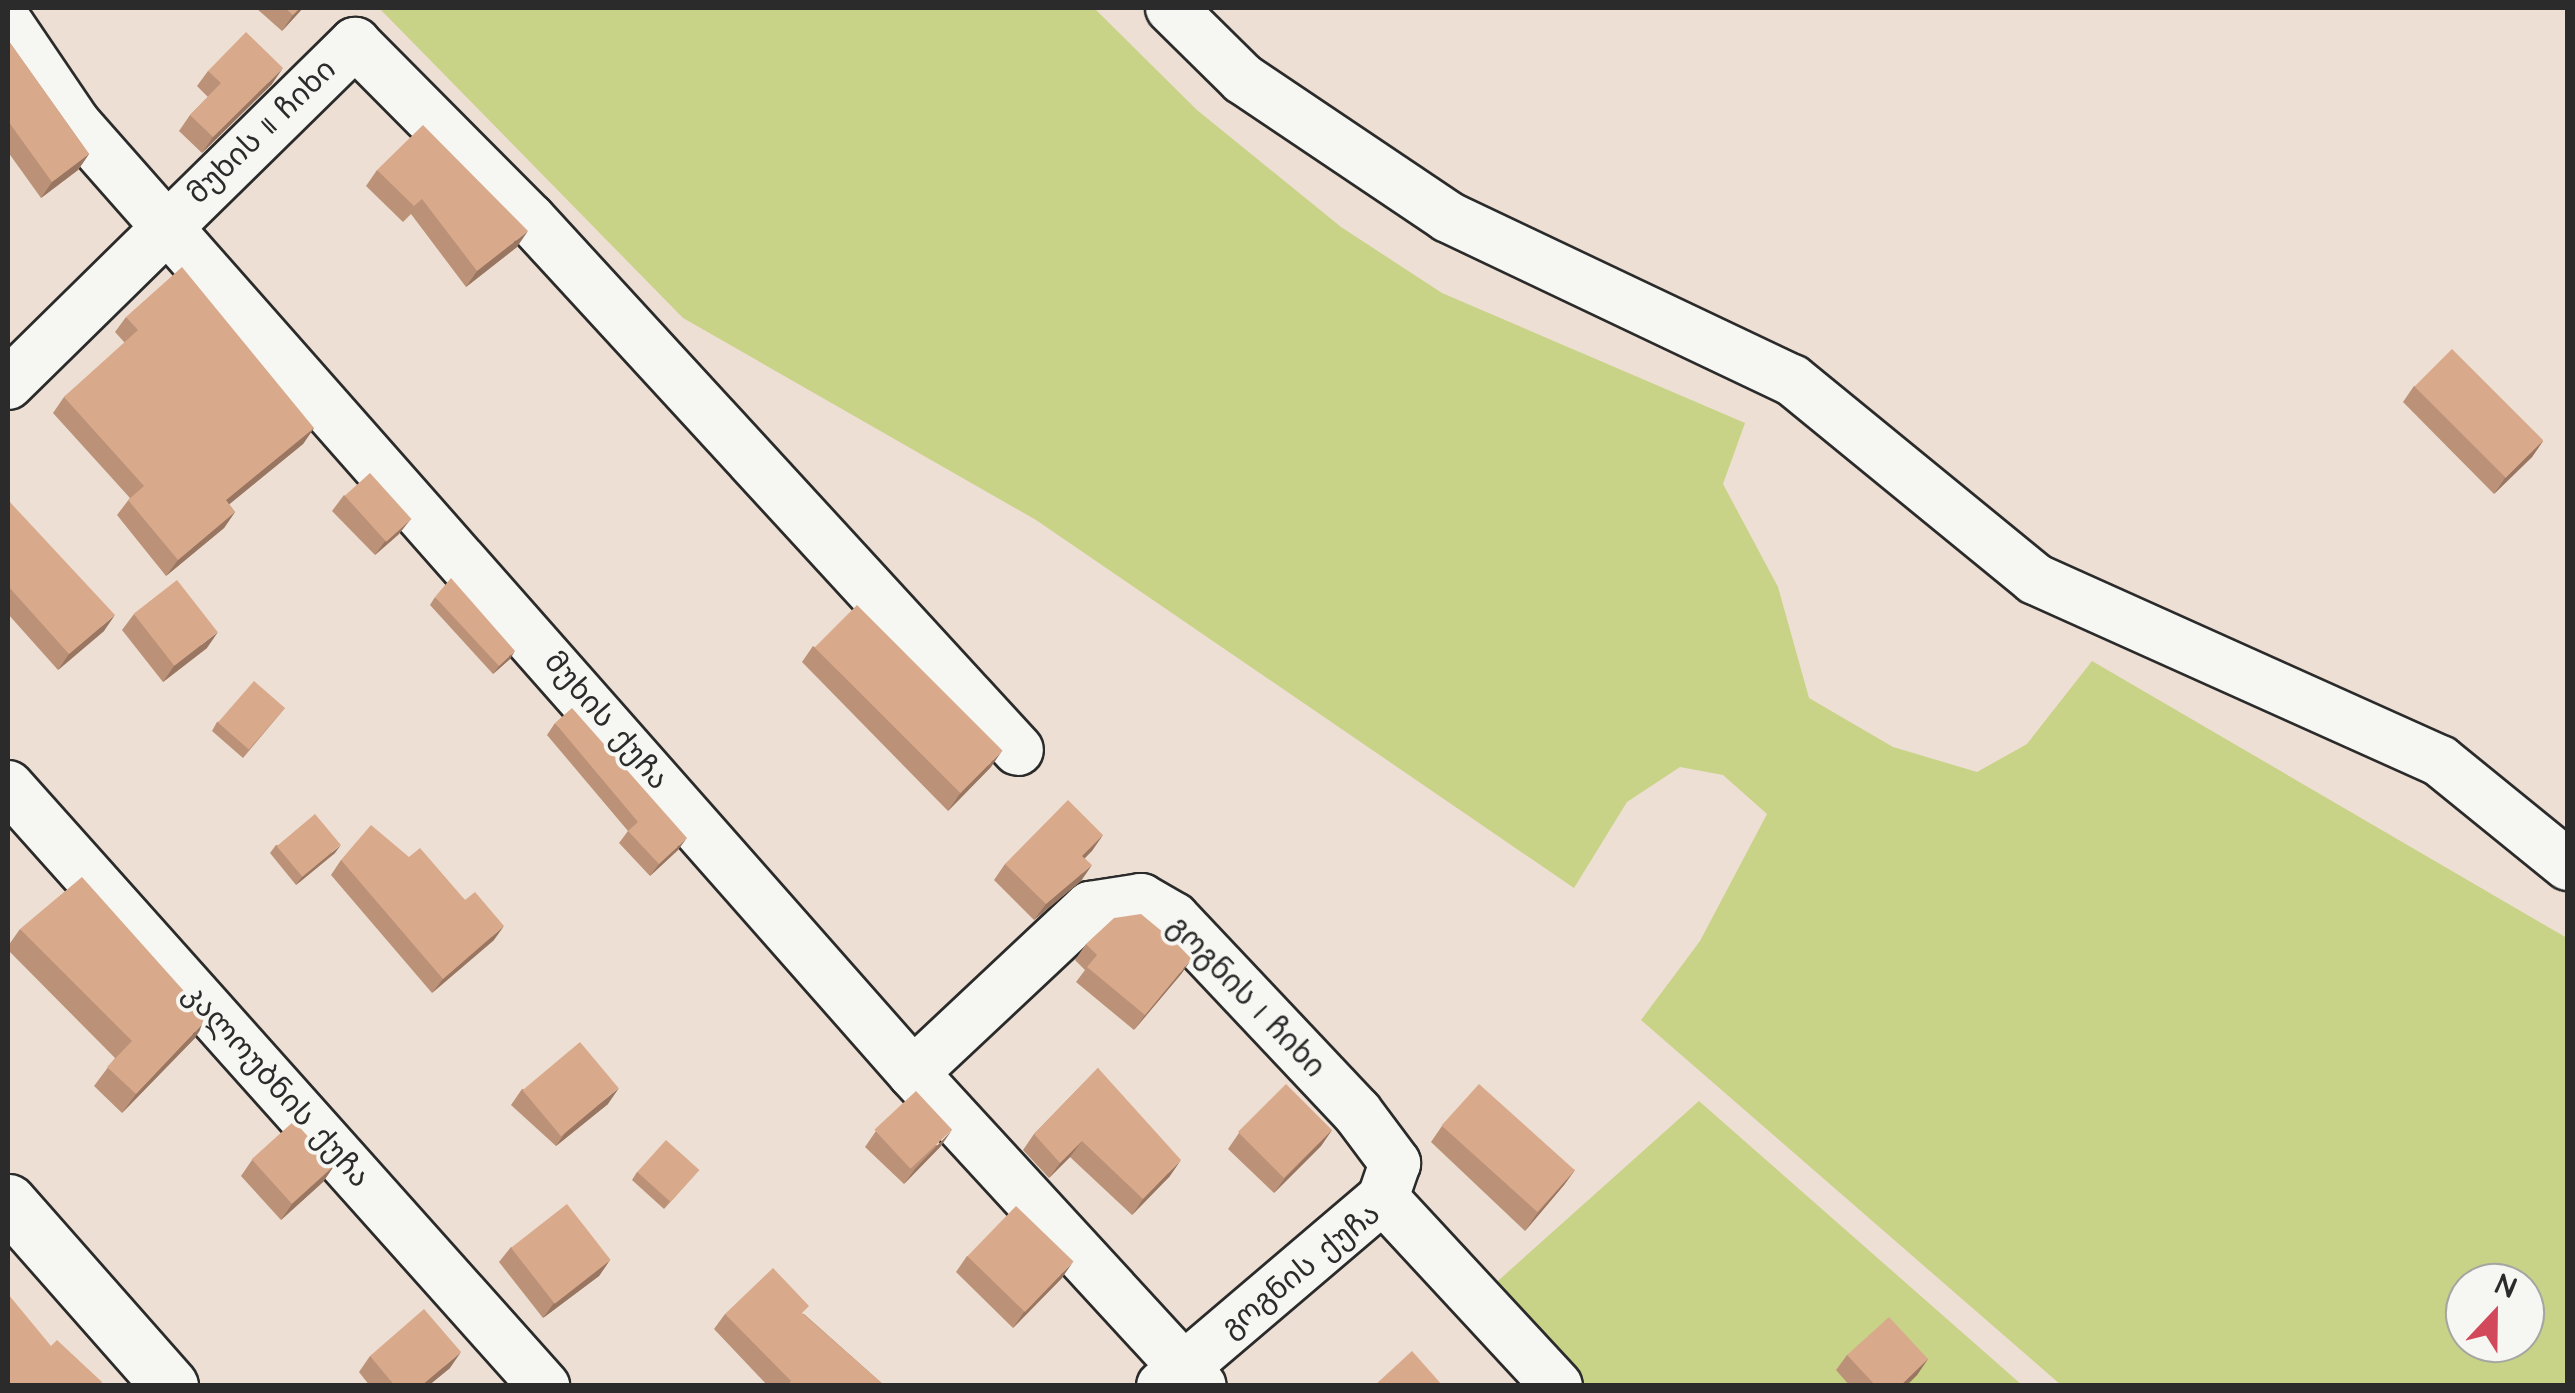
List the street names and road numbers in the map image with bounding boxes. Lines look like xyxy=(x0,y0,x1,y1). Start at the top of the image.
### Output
street label: მუხის II ჩიხი xyxy=(180,52,344,212)
street label: მუხის ქუჩა xyxy=(536,644,676,798)
street label: გოგნის I ჩიხი xyxy=(1160,909,1332,1085)
street label: კალოუბნის ქუჩა xyxy=(175,977,377,1195)
street label: გოგნის ქუჩა xyxy=(1214,1196,1388,1346)

